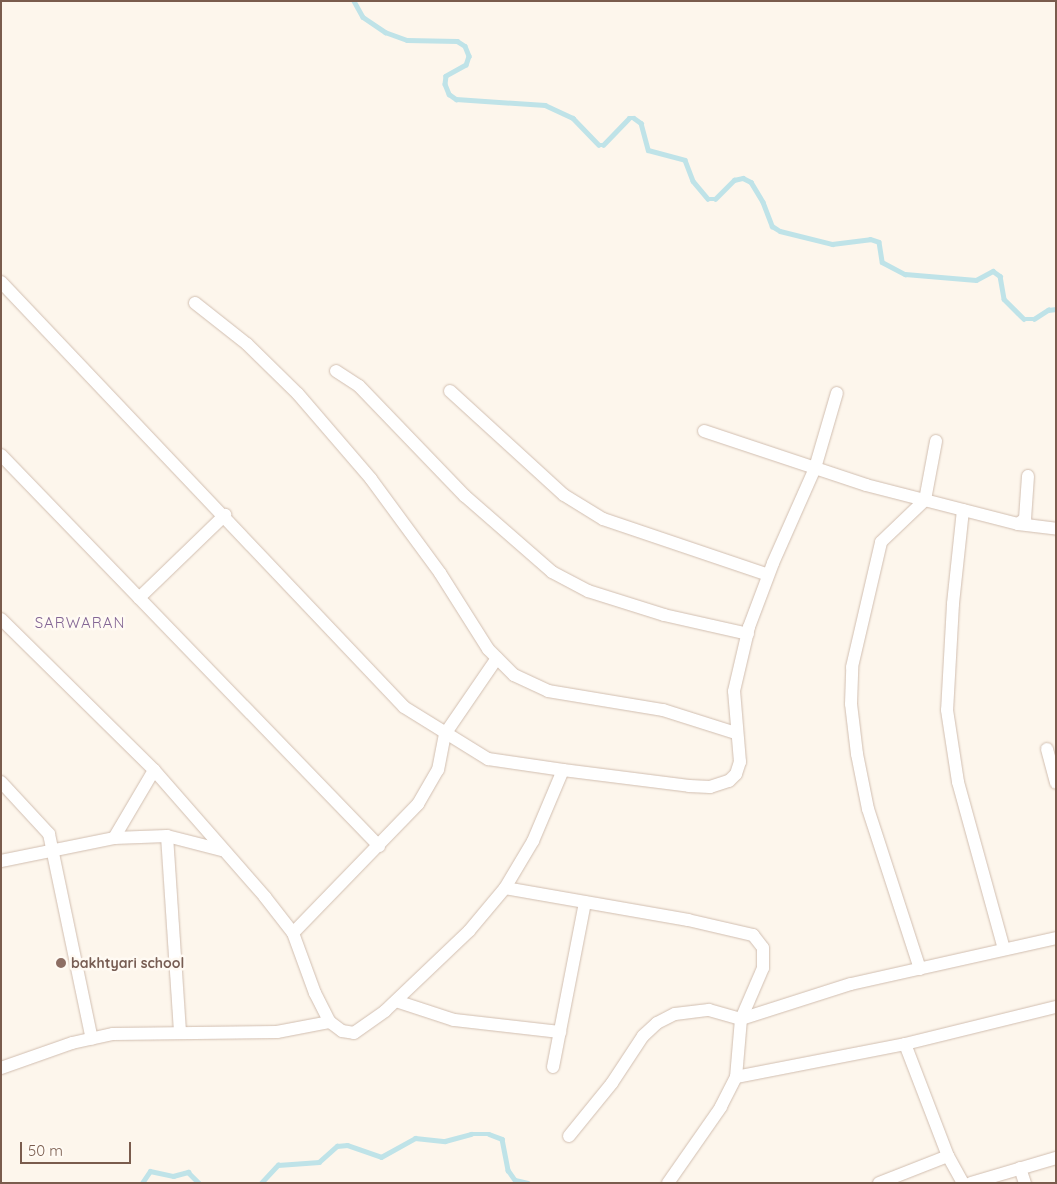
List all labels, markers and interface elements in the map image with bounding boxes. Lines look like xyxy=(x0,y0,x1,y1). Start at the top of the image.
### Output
district label: SARWARAN xyxy=(34,614,126,632)
place label: bakhtyari school xyxy=(71,955,184,971)
marker: bakhtyari school xyxy=(55,957,67,969)
scale bar xyxy=(22,1132,134,1164)
text: 50 m xyxy=(28,1141,63,1160)

